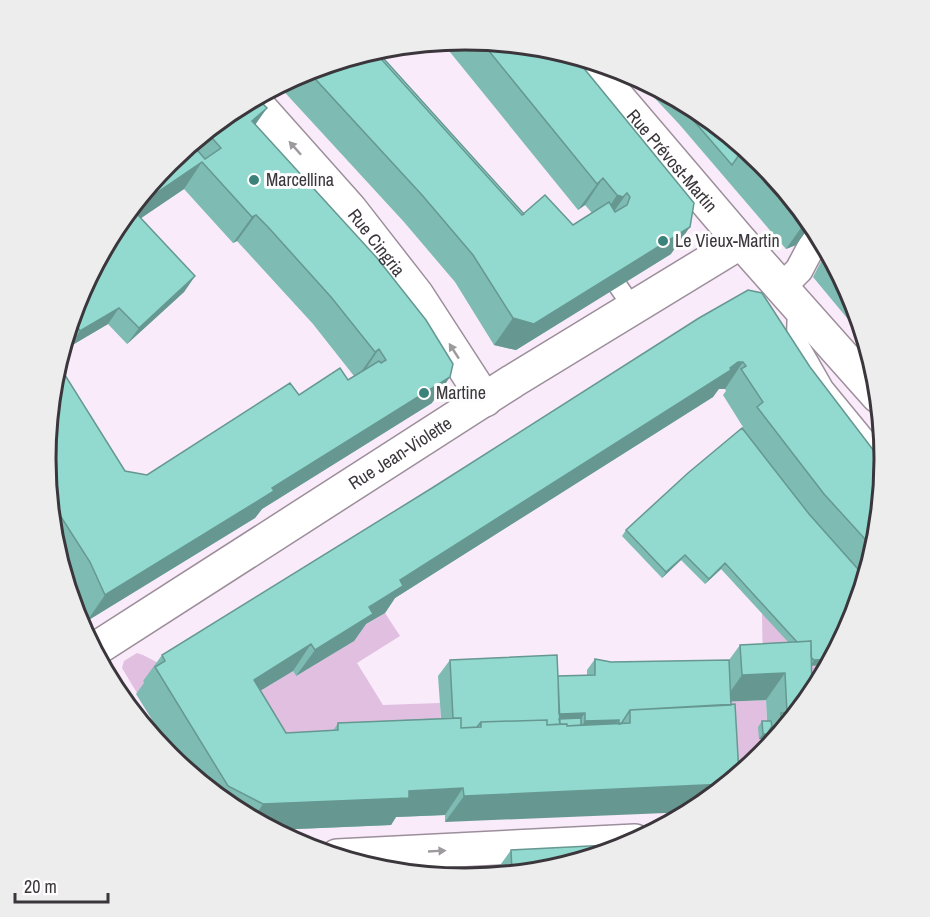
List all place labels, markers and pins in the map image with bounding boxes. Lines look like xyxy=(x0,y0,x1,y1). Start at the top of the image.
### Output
place label: Marcellina xyxy=(266,167,334,192)
marker: Marcellina xyxy=(247,173,261,187)
place label: Le Vieux-Martin xyxy=(675,228,780,253)
marker: Le Vieux-Martin xyxy=(656,234,670,248)
place label: Martine xyxy=(436,380,486,405)
marker: Martine xyxy=(417,386,431,400)

